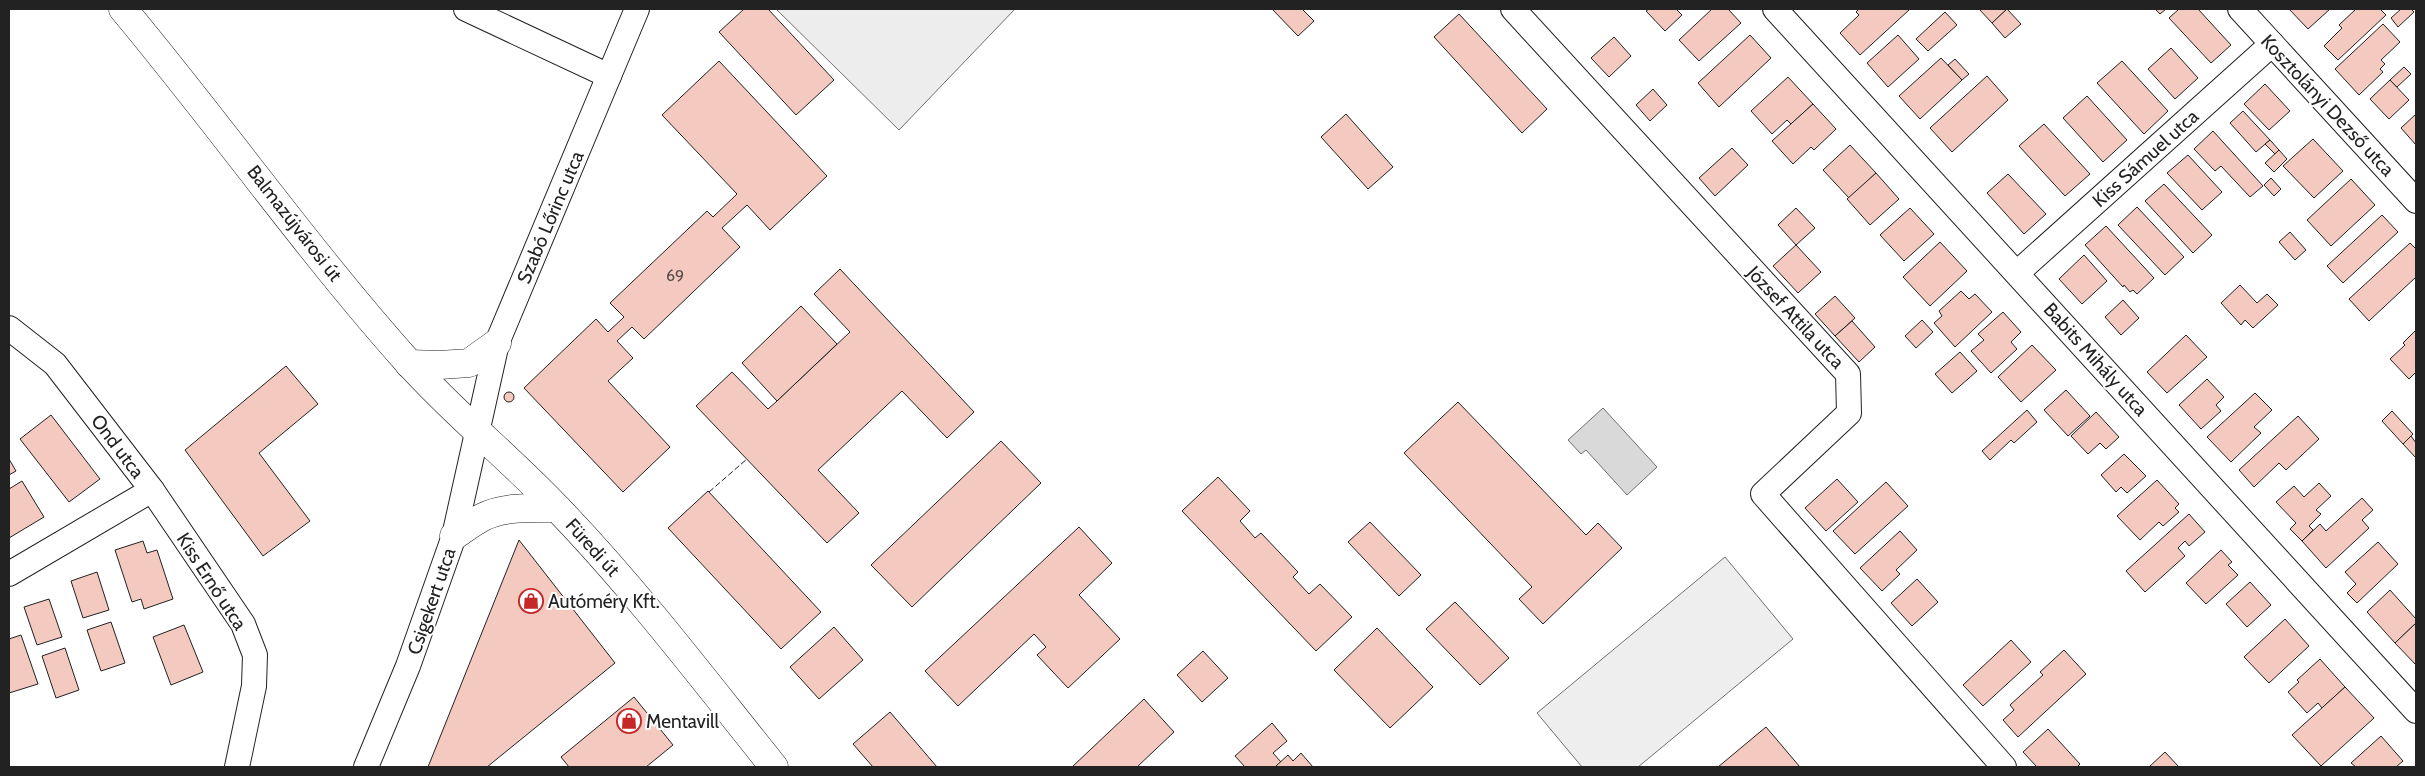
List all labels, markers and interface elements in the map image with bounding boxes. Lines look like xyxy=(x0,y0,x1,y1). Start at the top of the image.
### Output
street label: Kosztolányi Dezső utca xyxy=(2256,30,2399,181)
street label: Kiss Sámuel utca xyxy=(2088,105,2203,212)
street label: Szabó Lőrinc utca xyxy=(512,147,589,287)
street label: Balmazújvárosi út xyxy=(242,161,347,286)
street label: József Attila utca xyxy=(1742,261,1849,373)
house number: 69 xyxy=(666,266,684,285)
street label: Babits Mihály utca xyxy=(2039,298,2153,421)
street label: Ond utca xyxy=(86,410,149,483)
street label: Füredi út xyxy=(561,514,625,581)
street label: Kiss Ernő utca xyxy=(172,528,251,634)
street label: Csigekert utca xyxy=(402,545,460,658)
shop icon: Autóméry Kft. xyxy=(518,588,544,614)
place label: Autóméry Kft. xyxy=(548,590,660,613)
shop icon: Mentavill xyxy=(616,708,642,734)
place label: Mentavill xyxy=(646,710,719,733)

